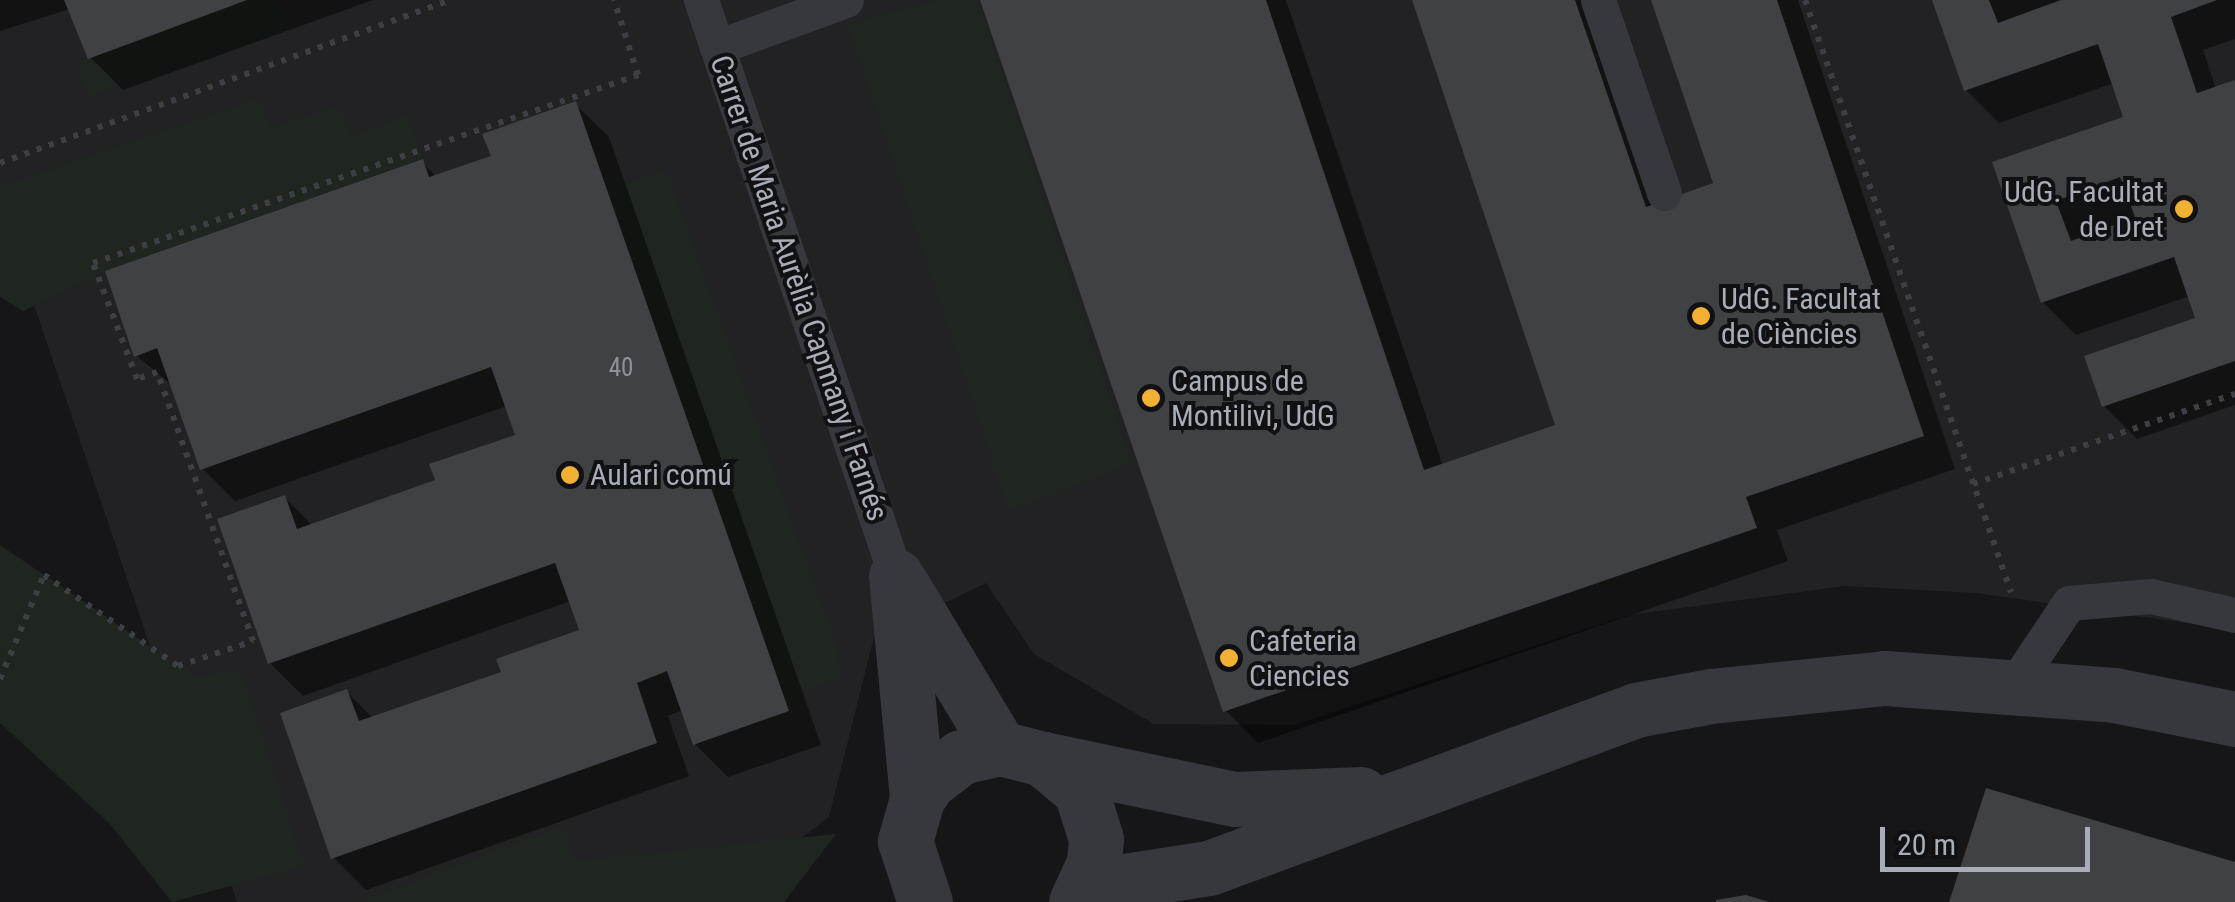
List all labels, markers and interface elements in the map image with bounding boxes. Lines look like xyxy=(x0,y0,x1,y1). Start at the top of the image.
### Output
street label: Carrer de Maria Aurèlia Capmany i Farnés xyxy=(702,51,896,525)
place label: UdG. Facultat de Dret xyxy=(2004,174,2164,244)
marker: UdG. Facultat de Dret xyxy=(2173,198,2195,220)
place label: UdG. Facultat de Ciències xyxy=(1721,281,1881,352)
marker: UdG. Facultat de Ciències xyxy=(1690,305,1712,327)
house number: 40 xyxy=(609,353,633,383)
place label: Campus de Montilivi, UdG xyxy=(1171,363,1335,434)
marker: Campus de Montilivi, UdG xyxy=(1140,387,1162,409)
place label: Aulari comú xyxy=(590,457,732,493)
marker: Aulari comú xyxy=(559,464,581,486)
place label: Cafeteria Ciencies xyxy=(1249,623,1357,694)
marker: Cafeteria Ciencies xyxy=(1218,647,1240,669)
scale bar xyxy=(1885,807,2095,869)
text: 20 m xyxy=(1897,827,1956,862)

